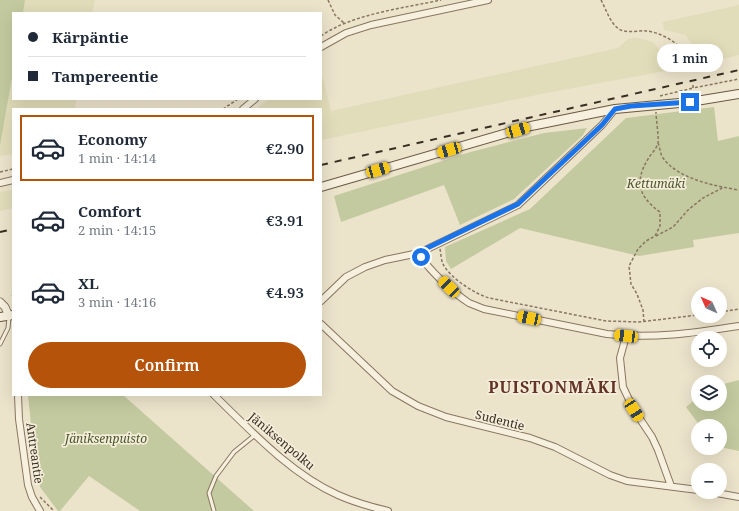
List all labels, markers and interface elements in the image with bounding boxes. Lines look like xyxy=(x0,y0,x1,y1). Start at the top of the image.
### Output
text: Kärpäntie xyxy=(52,27,128,47)
callout: 1 min xyxy=(657,44,723,72)
text: 1 min xyxy=(672,49,708,67)
text: Tampereentie xyxy=(52,66,158,86)
route end xyxy=(681,93,699,111)
car xyxy=(505,121,531,139)
text: Economy xyxy=(78,129,147,149)
icon: car xyxy=(30,130,66,166)
text: €2.90 xyxy=(266,138,304,158)
car xyxy=(436,141,462,159)
text: 1 min · 14:14 xyxy=(78,149,156,167)
car xyxy=(365,161,391,179)
park label: Kettumäki xyxy=(626,175,685,192)
text: Comfort xyxy=(78,201,141,221)
icon: car xyxy=(30,202,66,238)
text: €3.91 xyxy=(266,210,304,230)
text: 2 min · 14:15 xyxy=(78,221,156,239)
route start xyxy=(412,248,430,266)
text: XL xyxy=(78,273,99,293)
icon: car xyxy=(30,274,66,310)
car xyxy=(436,274,462,300)
text: €4.93 xyxy=(266,282,304,302)
north arrow xyxy=(691,287,727,323)
map controls xyxy=(691,287,727,499)
text: 3 min · 14:16 xyxy=(78,293,156,311)
car xyxy=(516,310,542,326)
car xyxy=(613,329,639,343)
button: locate xyxy=(691,331,727,367)
button: Confirm xyxy=(28,342,306,388)
button: layers xyxy=(691,375,727,411)
district label: PUISTONMÄKI xyxy=(488,376,618,398)
car xyxy=(622,397,646,423)
street label: Sudentie xyxy=(474,406,526,434)
street label: Jäniksenpolku xyxy=(244,408,319,474)
button: + xyxy=(691,419,727,455)
street label: Antreantie xyxy=(22,421,48,485)
park label: Jäniksenpuisto xyxy=(63,430,147,447)
button: − xyxy=(691,463,727,499)

